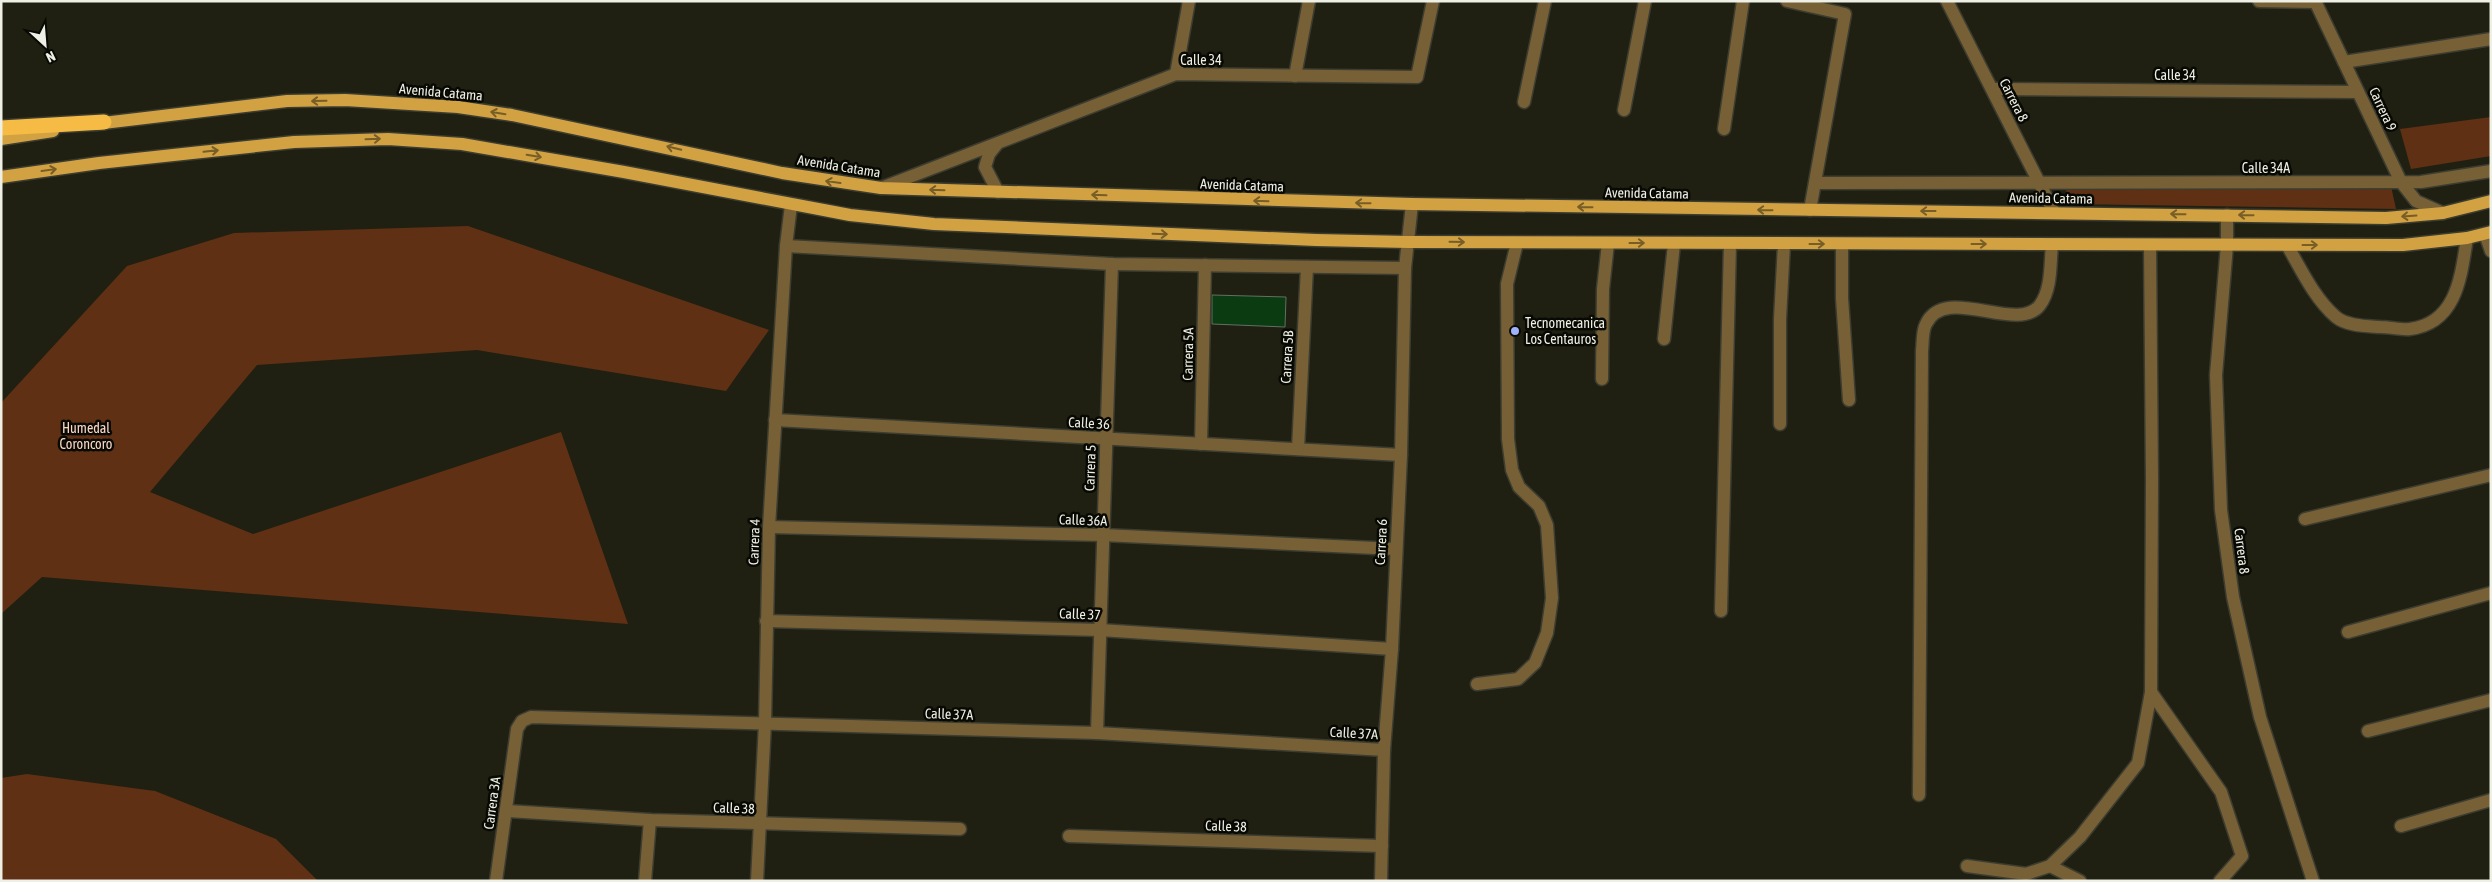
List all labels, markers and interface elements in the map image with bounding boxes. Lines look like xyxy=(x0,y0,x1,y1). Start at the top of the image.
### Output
north arrow xyxy=(20,20,70,70)
text: N xyxy=(43,48,58,66)
street label: Calle 34 xyxy=(1180,52,1222,68)
street label: Calle 34 xyxy=(2154,67,2196,83)
street label: Carrera 8 xyxy=(1996,76,2032,125)
street label: Avenida Catama xyxy=(399,80,483,104)
street label: Carrera 9 xyxy=(2366,85,2400,133)
one-way arrow xyxy=(311,96,327,105)
one-way arrow xyxy=(490,107,506,117)
one-way arrow xyxy=(365,135,381,144)
one-way arrow xyxy=(667,143,683,152)
one-way arrow xyxy=(203,146,219,156)
one-way arrow xyxy=(526,152,542,162)
street label: Avenida Catama xyxy=(796,152,882,180)
street label: Calle 34A xyxy=(2242,160,2290,176)
one-way arrow xyxy=(41,165,57,175)
street label: Avenida Catama xyxy=(1200,176,1284,194)
one-way arrow xyxy=(825,177,841,187)
street label: Avenida Catama xyxy=(1605,184,1689,202)
one-way arrow xyxy=(929,185,945,195)
street label: Avenida Catama xyxy=(2009,189,2093,207)
one-way arrow xyxy=(1091,191,1107,200)
one-way arrow xyxy=(1254,196,1270,205)
one-way arrow xyxy=(1355,198,1372,208)
one-way arrow xyxy=(1578,202,1594,212)
one-way arrow xyxy=(1758,205,1774,215)
one-way arrow xyxy=(1920,206,1936,216)
one-way arrow xyxy=(2170,210,2186,219)
one-way arrow xyxy=(2239,210,2255,220)
one-way arrow xyxy=(2401,212,2417,221)
one-way arrow xyxy=(1152,230,1168,239)
one-way arrow xyxy=(1448,237,1465,247)
one-way arrow xyxy=(1629,239,1645,248)
one-way arrow xyxy=(1808,239,1825,249)
one-way arrow xyxy=(1971,239,1987,249)
one-way arrow xyxy=(2302,240,2318,250)
place label: Tecnomecanica Los Centauros xyxy=(1525,315,1605,347)
marker: Tecnomecanica Los Centauros xyxy=(1509,325,1521,337)
street label: Carrera 5A xyxy=(1180,327,1196,381)
street label: Carrera 5B xyxy=(1278,330,1296,384)
street label: Calle 36 xyxy=(1068,414,1111,432)
park label: Humedal Coroncoro xyxy=(60,420,112,452)
street label: Carrera 5 xyxy=(1081,445,1099,491)
street label: Calle 36A xyxy=(1059,511,1108,529)
street label: Carrera 4 xyxy=(745,518,763,565)
street label: Carrera 6 xyxy=(1372,518,1390,566)
street label: Carrera 8 xyxy=(2231,527,2253,575)
street label: Calle 37 xyxy=(1059,605,1101,623)
street label: Calle 37A xyxy=(925,705,974,723)
street label: Calle 37A xyxy=(1329,724,1379,742)
street label: Carrera 3A xyxy=(480,775,504,830)
street label: Calle 38 xyxy=(713,799,755,817)
street label: Calle 38 xyxy=(1205,817,1247,835)

